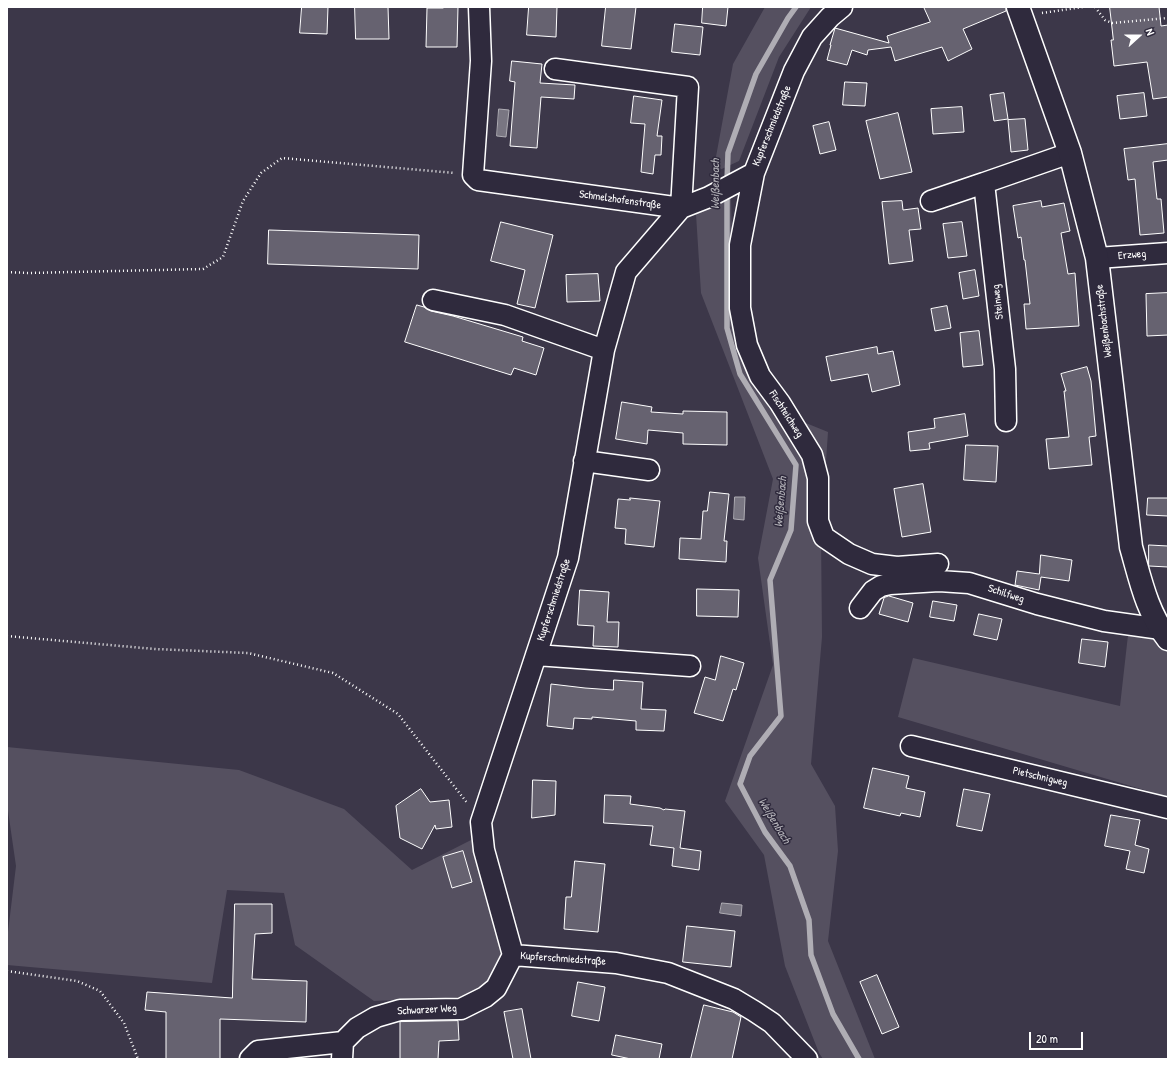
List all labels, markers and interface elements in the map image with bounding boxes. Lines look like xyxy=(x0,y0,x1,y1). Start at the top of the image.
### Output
north arrow xyxy=(1119,16,1159,56)
text: N xyxy=(1143,26,1158,37)
street label: Kupferschmiedstraße xyxy=(750,84,794,168)
water label: Weißenbach xyxy=(709,159,723,209)
street label: Schmelzhofenstraße xyxy=(578,188,662,212)
street label: Erzweg xyxy=(1117,247,1147,263)
street label: Steinweg xyxy=(989,284,1007,320)
street label: Weißenbachstraße xyxy=(1093,284,1115,358)
street label: Fischteichweg xyxy=(766,388,806,440)
water label: Weißenbach xyxy=(772,476,790,528)
street label: Kupferschmiedstraße xyxy=(534,557,574,643)
street label: Schilfweg xyxy=(986,582,1026,606)
street label: Pietschnigweg xyxy=(1011,764,1069,790)
water label: Weißenbach xyxy=(755,796,793,846)
street label: Kupferschmiedstraße xyxy=(520,949,606,969)
street label: Schwarzer Weg xyxy=(397,1002,457,1018)
scale bar xyxy=(1031,1024,1085,1050)
text: 20 m xyxy=(1036,1030,1058,1047)

